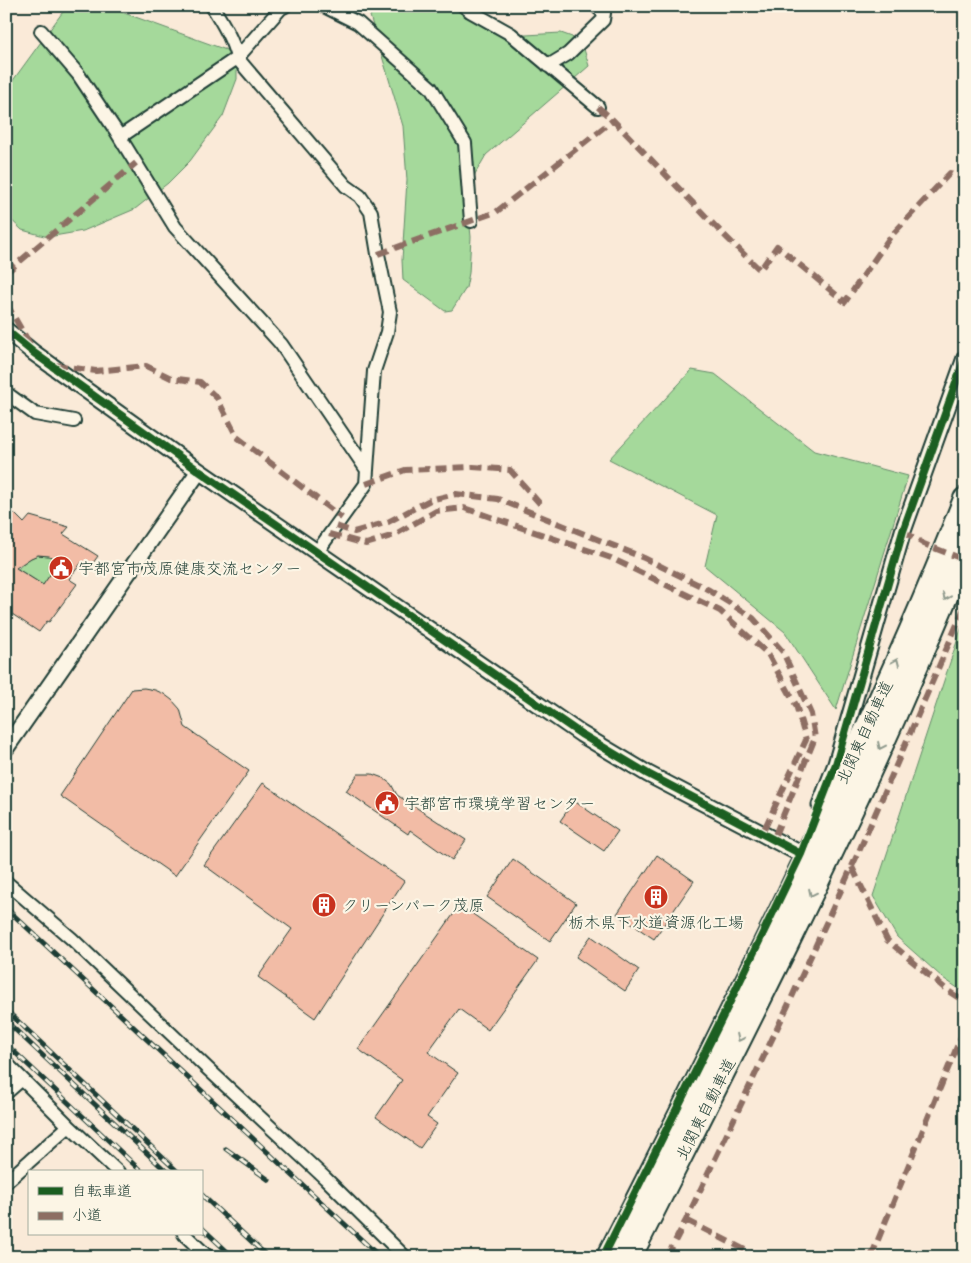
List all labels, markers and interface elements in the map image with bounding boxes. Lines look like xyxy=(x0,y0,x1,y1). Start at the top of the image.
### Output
public building icon: 宇都宮市茂原健康交流センター xyxy=(48,555,74,581)
place label: 宇都宮市茂原健康交流センター xyxy=(78,560,301,579)
one-way arrow xyxy=(942,592,952,601)
one-way arrow xyxy=(890,658,901,667)
street label: 北関東自動車道 xyxy=(833,678,898,787)
one-way arrow xyxy=(876,741,887,750)
public building icon: 宇都宮市環境学習センター xyxy=(374,790,400,816)
place label: 宇都宮市環境学習センター xyxy=(404,795,595,814)
building icon: 栃木県下水道資源化工場 xyxy=(643,884,669,910)
one-way arrow xyxy=(807,888,818,897)
building icon: クリーンパーク茂原 xyxy=(311,892,337,918)
place label: クリーンパーク茂原 xyxy=(342,897,484,916)
place label: 栃木県下水道資源化工場 xyxy=(568,914,744,933)
one-way arrow xyxy=(736,1033,746,1042)
street label: 北関東自動車道 xyxy=(672,1055,740,1164)
legend xyxy=(28,1170,202,1236)
text: 自転車道 xyxy=(72,1182,132,1201)
text: 小道 xyxy=(72,1206,102,1225)

